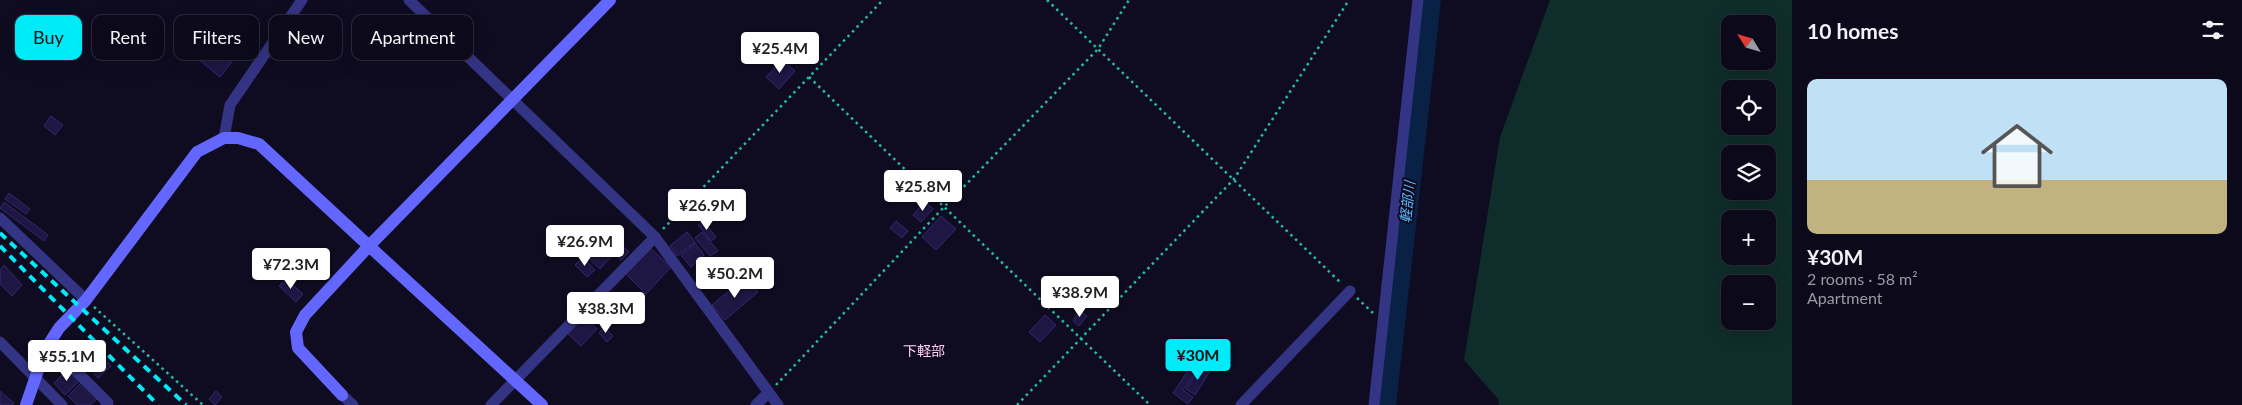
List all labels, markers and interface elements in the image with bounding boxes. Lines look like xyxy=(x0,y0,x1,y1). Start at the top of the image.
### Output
chip: Buy xyxy=(15,15,82,60)
chip: Rent xyxy=(92,15,164,60)
chip: Filters xyxy=(174,15,259,60)
chip: New xyxy=(269,15,342,60)
chip: Apartment xyxy=(352,15,473,60)
north arrow xyxy=(1721,15,1776,70)
map controls xyxy=(1721,15,1776,330)
icon: filters xyxy=(2199,16,2227,44)
text: 10 homes xyxy=(1807,18,1898,43)
pin: ¥25.4M xyxy=(739,32,821,74)
text: ¥25.4M xyxy=(752,38,808,57)
button: locate xyxy=(1721,80,1776,135)
icon: home xyxy=(1972,111,2062,201)
button: layers xyxy=(1721,145,1776,200)
pin: ¥25.8M xyxy=(882,170,964,212)
text: ¥25.8M xyxy=(895,176,951,195)
water label: 軽部川 xyxy=(1396,178,1418,224)
pin: ¥26.9M xyxy=(666,188,748,231)
text: ¥26.9M xyxy=(679,195,735,214)
button: + xyxy=(1721,210,1776,265)
pin: ¥26.9M xyxy=(544,224,626,267)
text: ¥26.9M xyxy=(557,231,613,250)
text: ¥30M xyxy=(1807,244,1863,269)
pin: ¥72.3M xyxy=(250,248,332,290)
text: ¥72.3M xyxy=(263,254,319,273)
pin: ¥50.2M xyxy=(694,256,776,299)
text: ¥50.2M xyxy=(707,263,763,282)
text: 2 rooms · 58 m² xyxy=(1807,269,1918,288)
button: − xyxy=(1721,275,1776,330)
pin: ¥38.9M xyxy=(1039,276,1121,318)
text: ¥38.9M xyxy=(1052,282,1108,301)
text: Apartment xyxy=(1807,288,1882,307)
pin: ¥38.3M xyxy=(565,292,647,334)
text: ¥38.3M xyxy=(578,298,634,317)
pin: ¥30M xyxy=(1168,338,1228,381)
pin: ¥55.1M xyxy=(26,340,108,382)
district label: 下軽部 xyxy=(903,342,945,359)
text: ¥30M xyxy=(1177,345,1219,364)
text: ¥55.1M xyxy=(39,346,95,365)

